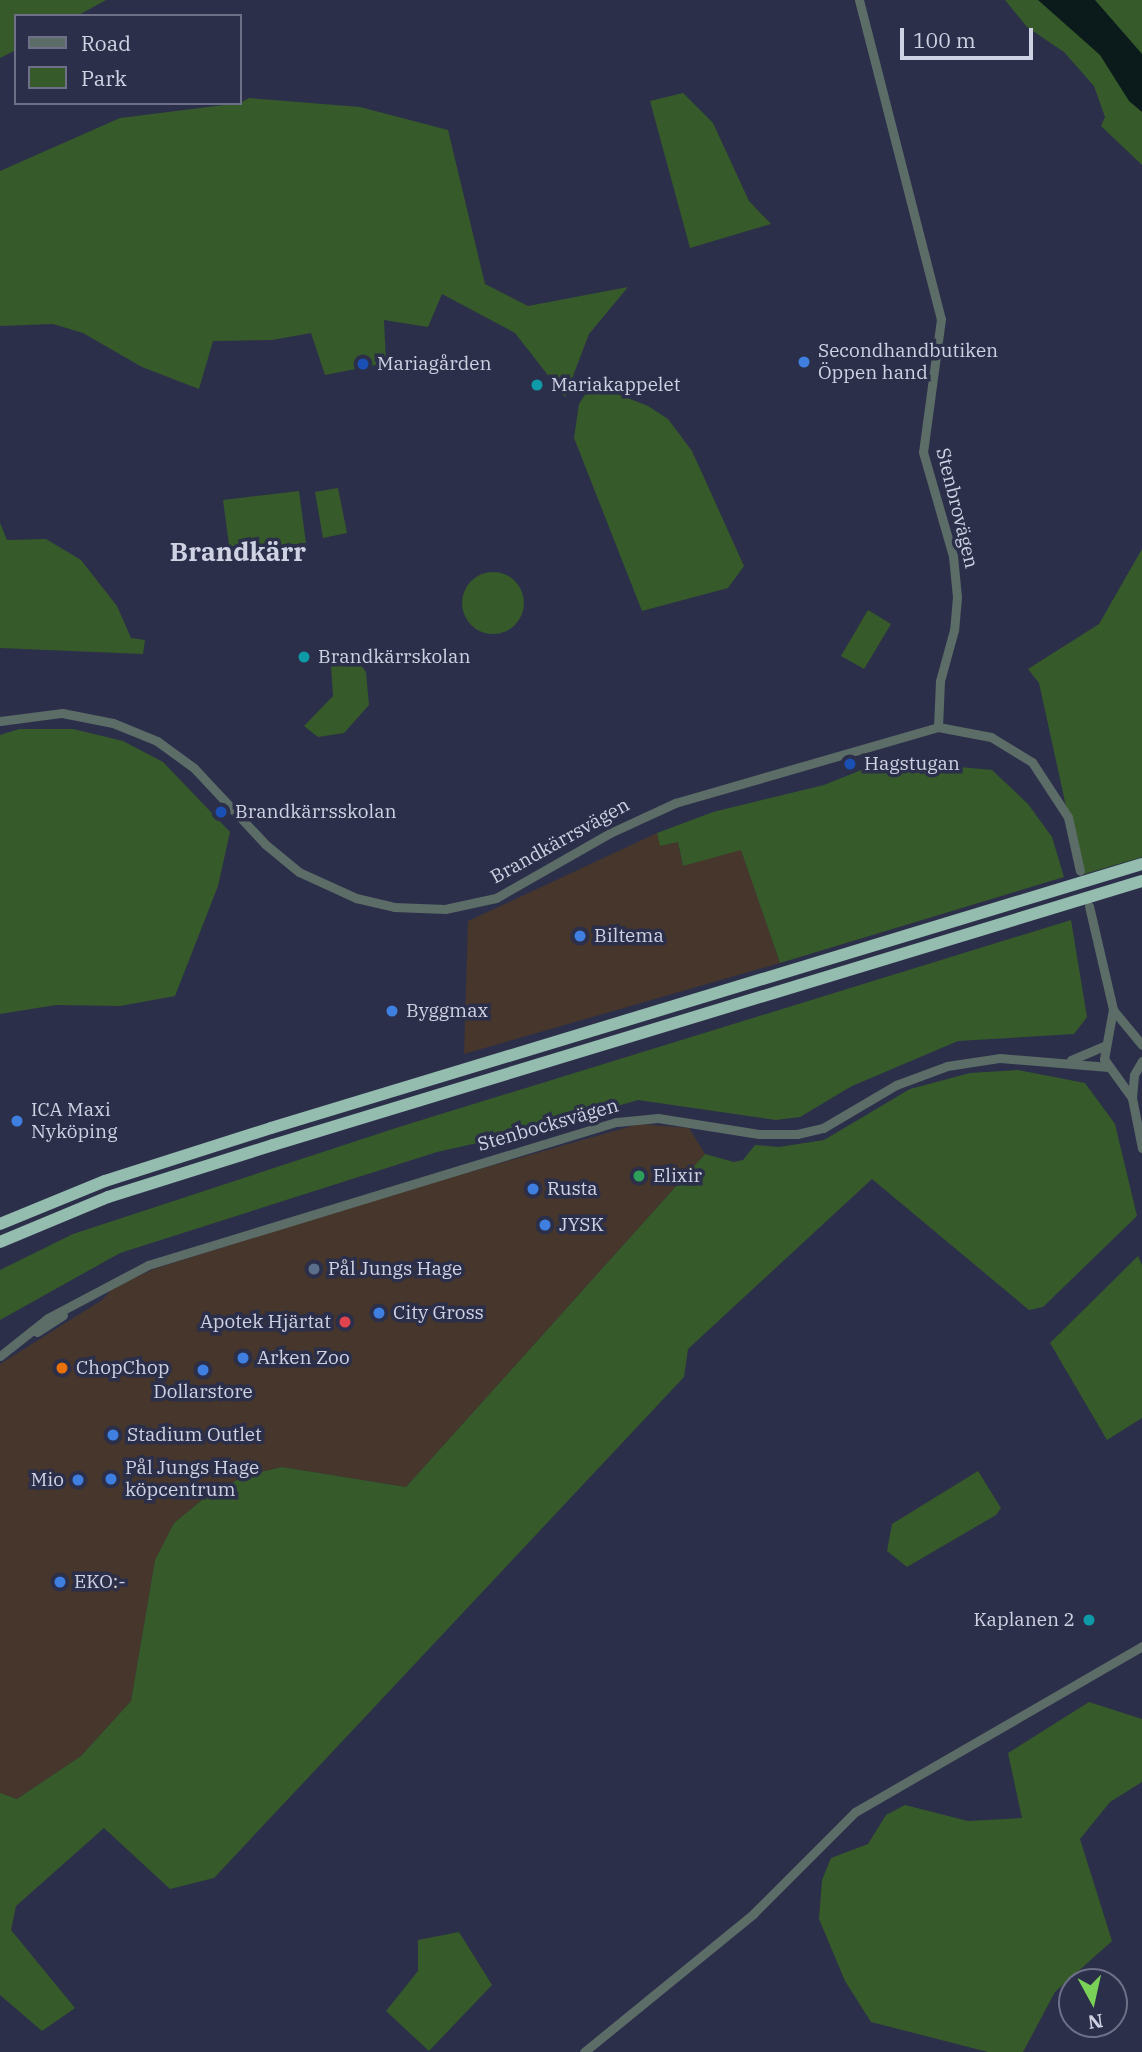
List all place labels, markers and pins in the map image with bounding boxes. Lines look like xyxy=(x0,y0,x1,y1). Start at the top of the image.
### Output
place label: Secondhandbutiken Öppen hand xyxy=(818,340,998,384)
place label: Mariagården xyxy=(377,353,492,375)
marker: Secondhandbutiken Öppen hand xyxy=(796,354,812,370)
marker: Mariagården xyxy=(355,356,371,372)
place label: Mariakappelet xyxy=(551,374,680,396)
marker: Mariakappelet xyxy=(529,377,545,393)
place label: Brandkärrskolan xyxy=(318,646,471,668)
marker: Brandkärrskolan xyxy=(296,649,312,665)
place label: Hagstugan xyxy=(864,753,960,775)
marker: Hagstugan xyxy=(842,756,858,772)
place label: Brandkärrsskolan xyxy=(235,801,397,823)
marker: Brandkärrsskolan xyxy=(213,804,229,820)
place label: Biltema xyxy=(594,925,664,947)
marker: Biltema xyxy=(572,928,588,944)
place label: Byggmax xyxy=(406,1000,488,1022)
marker: Byggmax xyxy=(384,1003,400,1019)
place label: ICA Maxi Nyköping xyxy=(31,1099,118,1143)
marker: ICA Maxi Nyköping xyxy=(9,1113,25,1129)
place label: Elixir xyxy=(653,1165,702,1187)
marker: Elixir xyxy=(631,1168,647,1184)
place label: Rusta xyxy=(547,1178,598,1200)
marker: Rusta xyxy=(525,1181,541,1197)
place label: JYSK xyxy=(559,1214,604,1236)
marker: JYSK xyxy=(537,1217,553,1233)
place label: Pål Jungs Hage xyxy=(328,1258,462,1280)
marker: Pål Jungs Hage xyxy=(306,1261,322,1277)
place label: City Gross xyxy=(393,1302,484,1324)
marker: City Gross xyxy=(371,1305,387,1321)
place label: Apotek Hjärtat xyxy=(200,1311,331,1333)
marker: Apotek Hjärtat xyxy=(337,1314,353,1330)
place label: Arken Zoo xyxy=(257,1347,350,1369)
marker: Arken Zoo xyxy=(235,1350,251,1366)
place label: ChopChop xyxy=(76,1357,169,1379)
marker: ChopChop xyxy=(54,1360,70,1376)
marker: Dollarstore xyxy=(195,1362,211,1378)
place label: Dollarstore xyxy=(153,1381,253,1403)
place label: Stadium Outlet xyxy=(127,1424,262,1446)
marker: Stadium Outlet xyxy=(105,1427,121,1443)
place label: Pål Jungs Hage köpcentrum xyxy=(125,1457,259,1501)
place label: Mio xyxy=(31,1469,64,1491)
marker: Pål Jungs Hage köpcentrum xyxy=(103,1471,119,1487)
marker: Mio xyxy=(70,1472,86,1488)
place label: EKO:- xyxy=(74,1571,126,1593)
marker: EKO:- xyxy=(52,1574,68,1590)
place label: Kaplanen 2 xyxy=(973,1609,1075,1631)
marker: Kaplanen 2 xyxy=(1081,1612,1097,1628)

